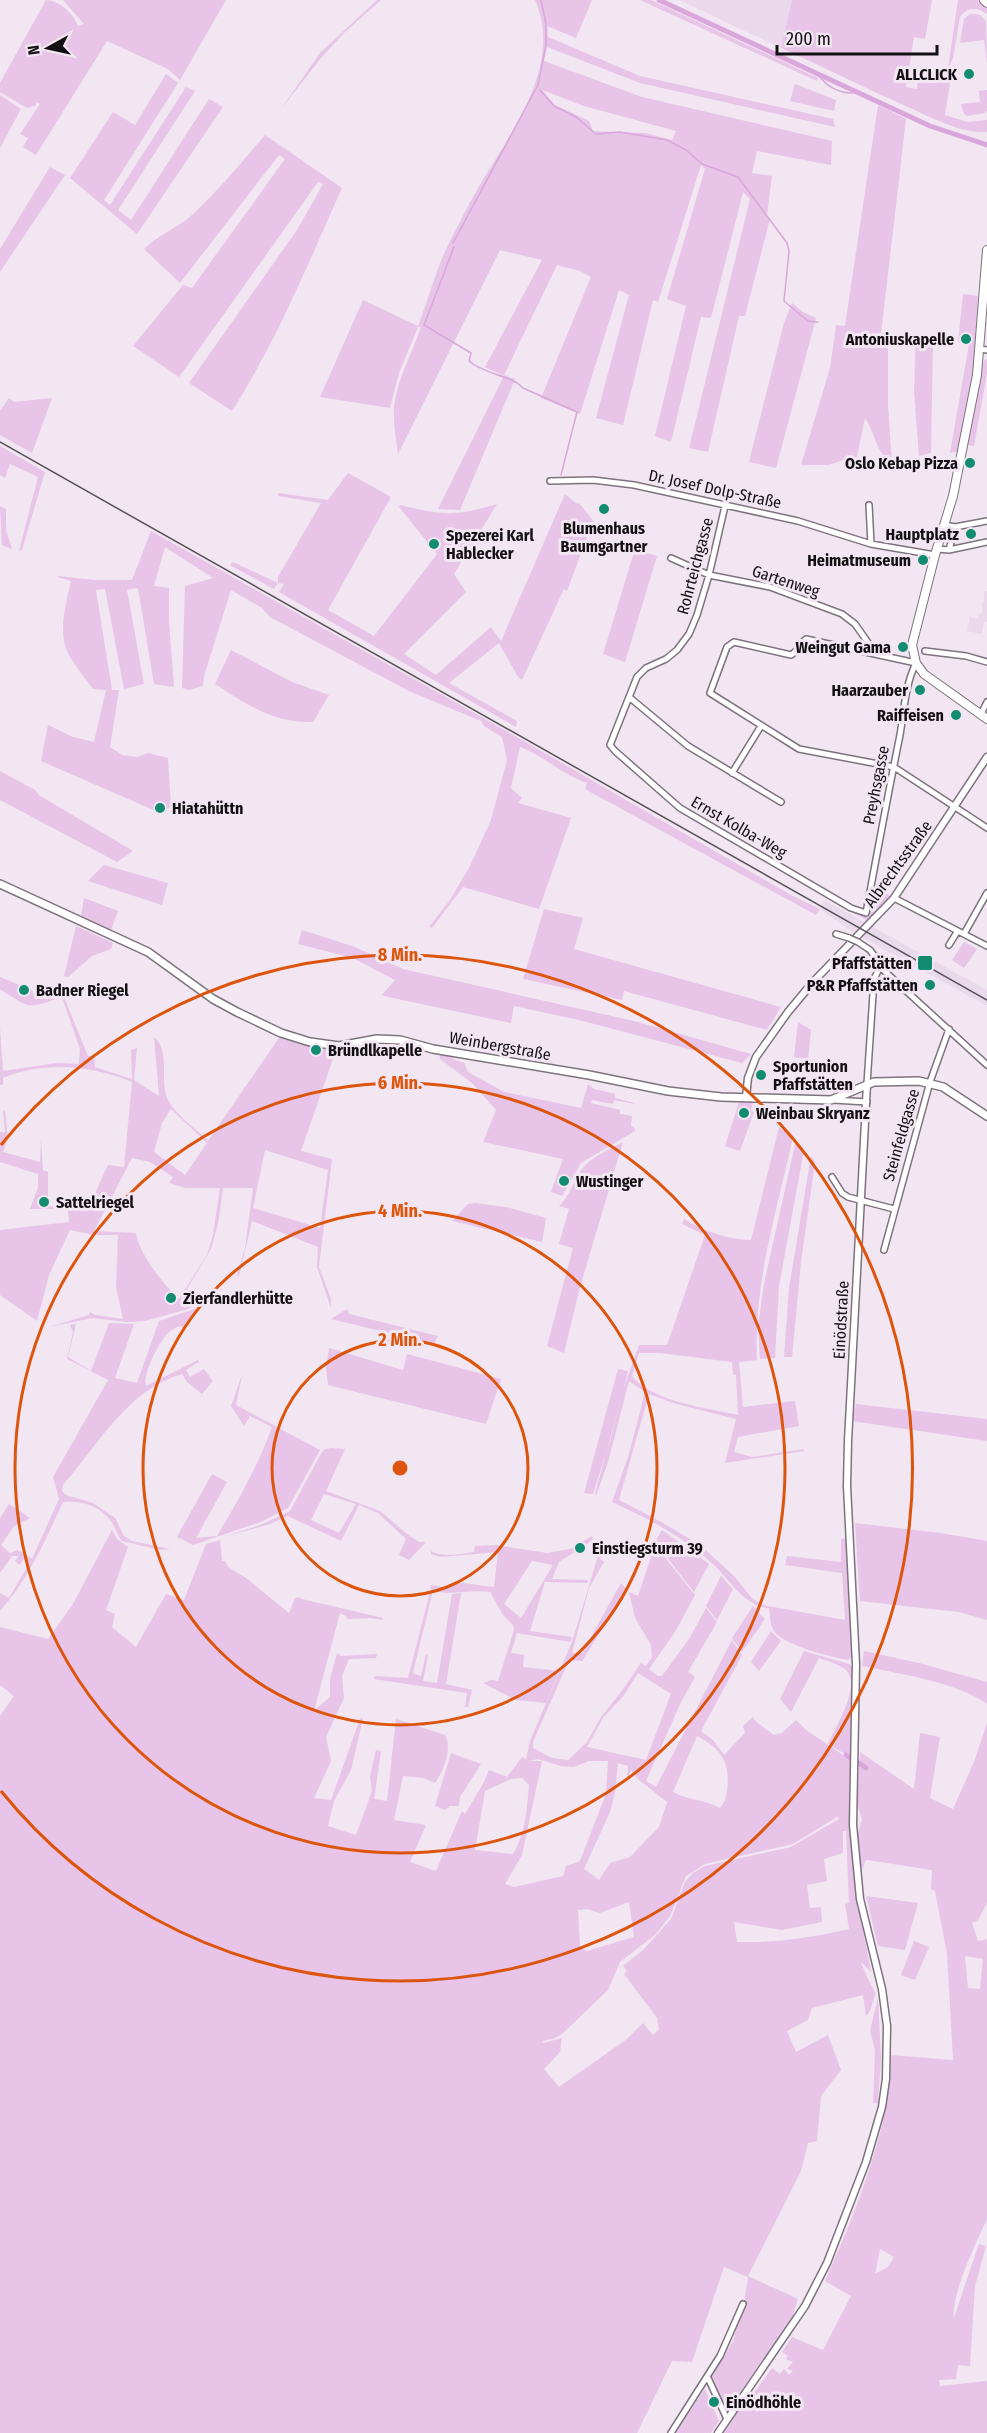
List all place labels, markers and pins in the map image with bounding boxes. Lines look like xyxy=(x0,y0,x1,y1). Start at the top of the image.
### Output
place label: ALLCLICK xyxy=(895,65,958,84)
marker: ALLCLICK xyxy=(962,67,976,81)
place label: Antoniuskapelle xyxy=(845,330,954,349)
marker: Antoniuskapelle xyxy=(959,332,973,346)
place label: Oslo Kebap Pizza xyxy=(845,454,958,473)
marker: Oslo Kebap Pizza xyxy=(963,456,977,470)
marker: Blumenhaus Baumgartner xyxy=(597,502,611,516)
place label: Blumenhaus Baumgartner xyxy=(561,519,648,556)
place label: Hauptplatz xyxy=(886,525,959,544)
place label: Spezerei Karl Hablecker xyxy=(446,526,535,563)
marker: Hauptplatz xyxy=(964,527,978,541)
marker: Spezerei Karl Hablecker xyxy=(427,537,441,551)
place label: Heimatmuseum xyxy=(807,551,911,570)
marker: Heimatmuseum xyxy=(916,553,930,567)
place label: Weingut Gama xyxy=(796,638,891,657)
marker: Weingut Gama xyxy=(896,640,910,654)
place label: Haarzauber xyxy=(831,681,908,700)
marker: Haarzauber xyxy=(913,683,927,697)
place label: Raiffeisen xyxy=(877,706,944,725)
marker: Raiffeisen xyxy=(949,708,963,722)
place label: Hiatahüttn xyxy=(172,799,244,818)
marker: Hiatahüttn xyxy=(153,801,167,815)
place label: Pfaffstätten xyxy=(832,954,912,973)
marker: Pfaffstätten xyxy=(916,954,934,972)
place label: P&R Pfaffstätten xyxy=(807,976,918,995)
marker: P&R Pfaffstätten xyxy=(923,978,937,992)
place label: Badner Riegel xyxy=(36,981,129,1000)
marker: Badner Riegel xyxy=(17,983,31,997)
place label: Bründlkapelle xyxy=(328,1041,422,1060)
marker: Bründlkapelle xyxy=(309,1043,323,1057)
place label: Sportunion Pfaffstätten xyxy=(773,1057,853,1094)
marker: Sportunion Pfaffstätten xyxy=(754,1068,768,1082)
place label: Weinbau Skryanz xyxy=(756,1104,870,1123)
marker: Weinbau Skryanz xyxy=(737,1106,751,1120)
place label: Wustinger xyxy=(576,1172,643,1191)
marker: Wustinger xyxy=(557,1174,571,1188)
place label: Sattelriegel xyxy=(56,1193,135,1212)
marker: Sattelriegel xyxy=(37,1195,51,1209)
place label: Zierfandlerhütte xyxy=(183,1289,293,1308)
marker: Zierfandlerhütte xyxy=(164,1291,178,1305)
centre of rings xyxy=(390,1458,410,1478)
place label: Einstiegsturm 39 xyxy=(592,1539,703,1558)
marker: Einstiegsturm 39 xyxy=(573,1541,587,1555)
place label: Einödhöhle xyxy=(726,2393,801,2412)
marker: Einödhöhle xyxy=(707,2395,721,2409)

